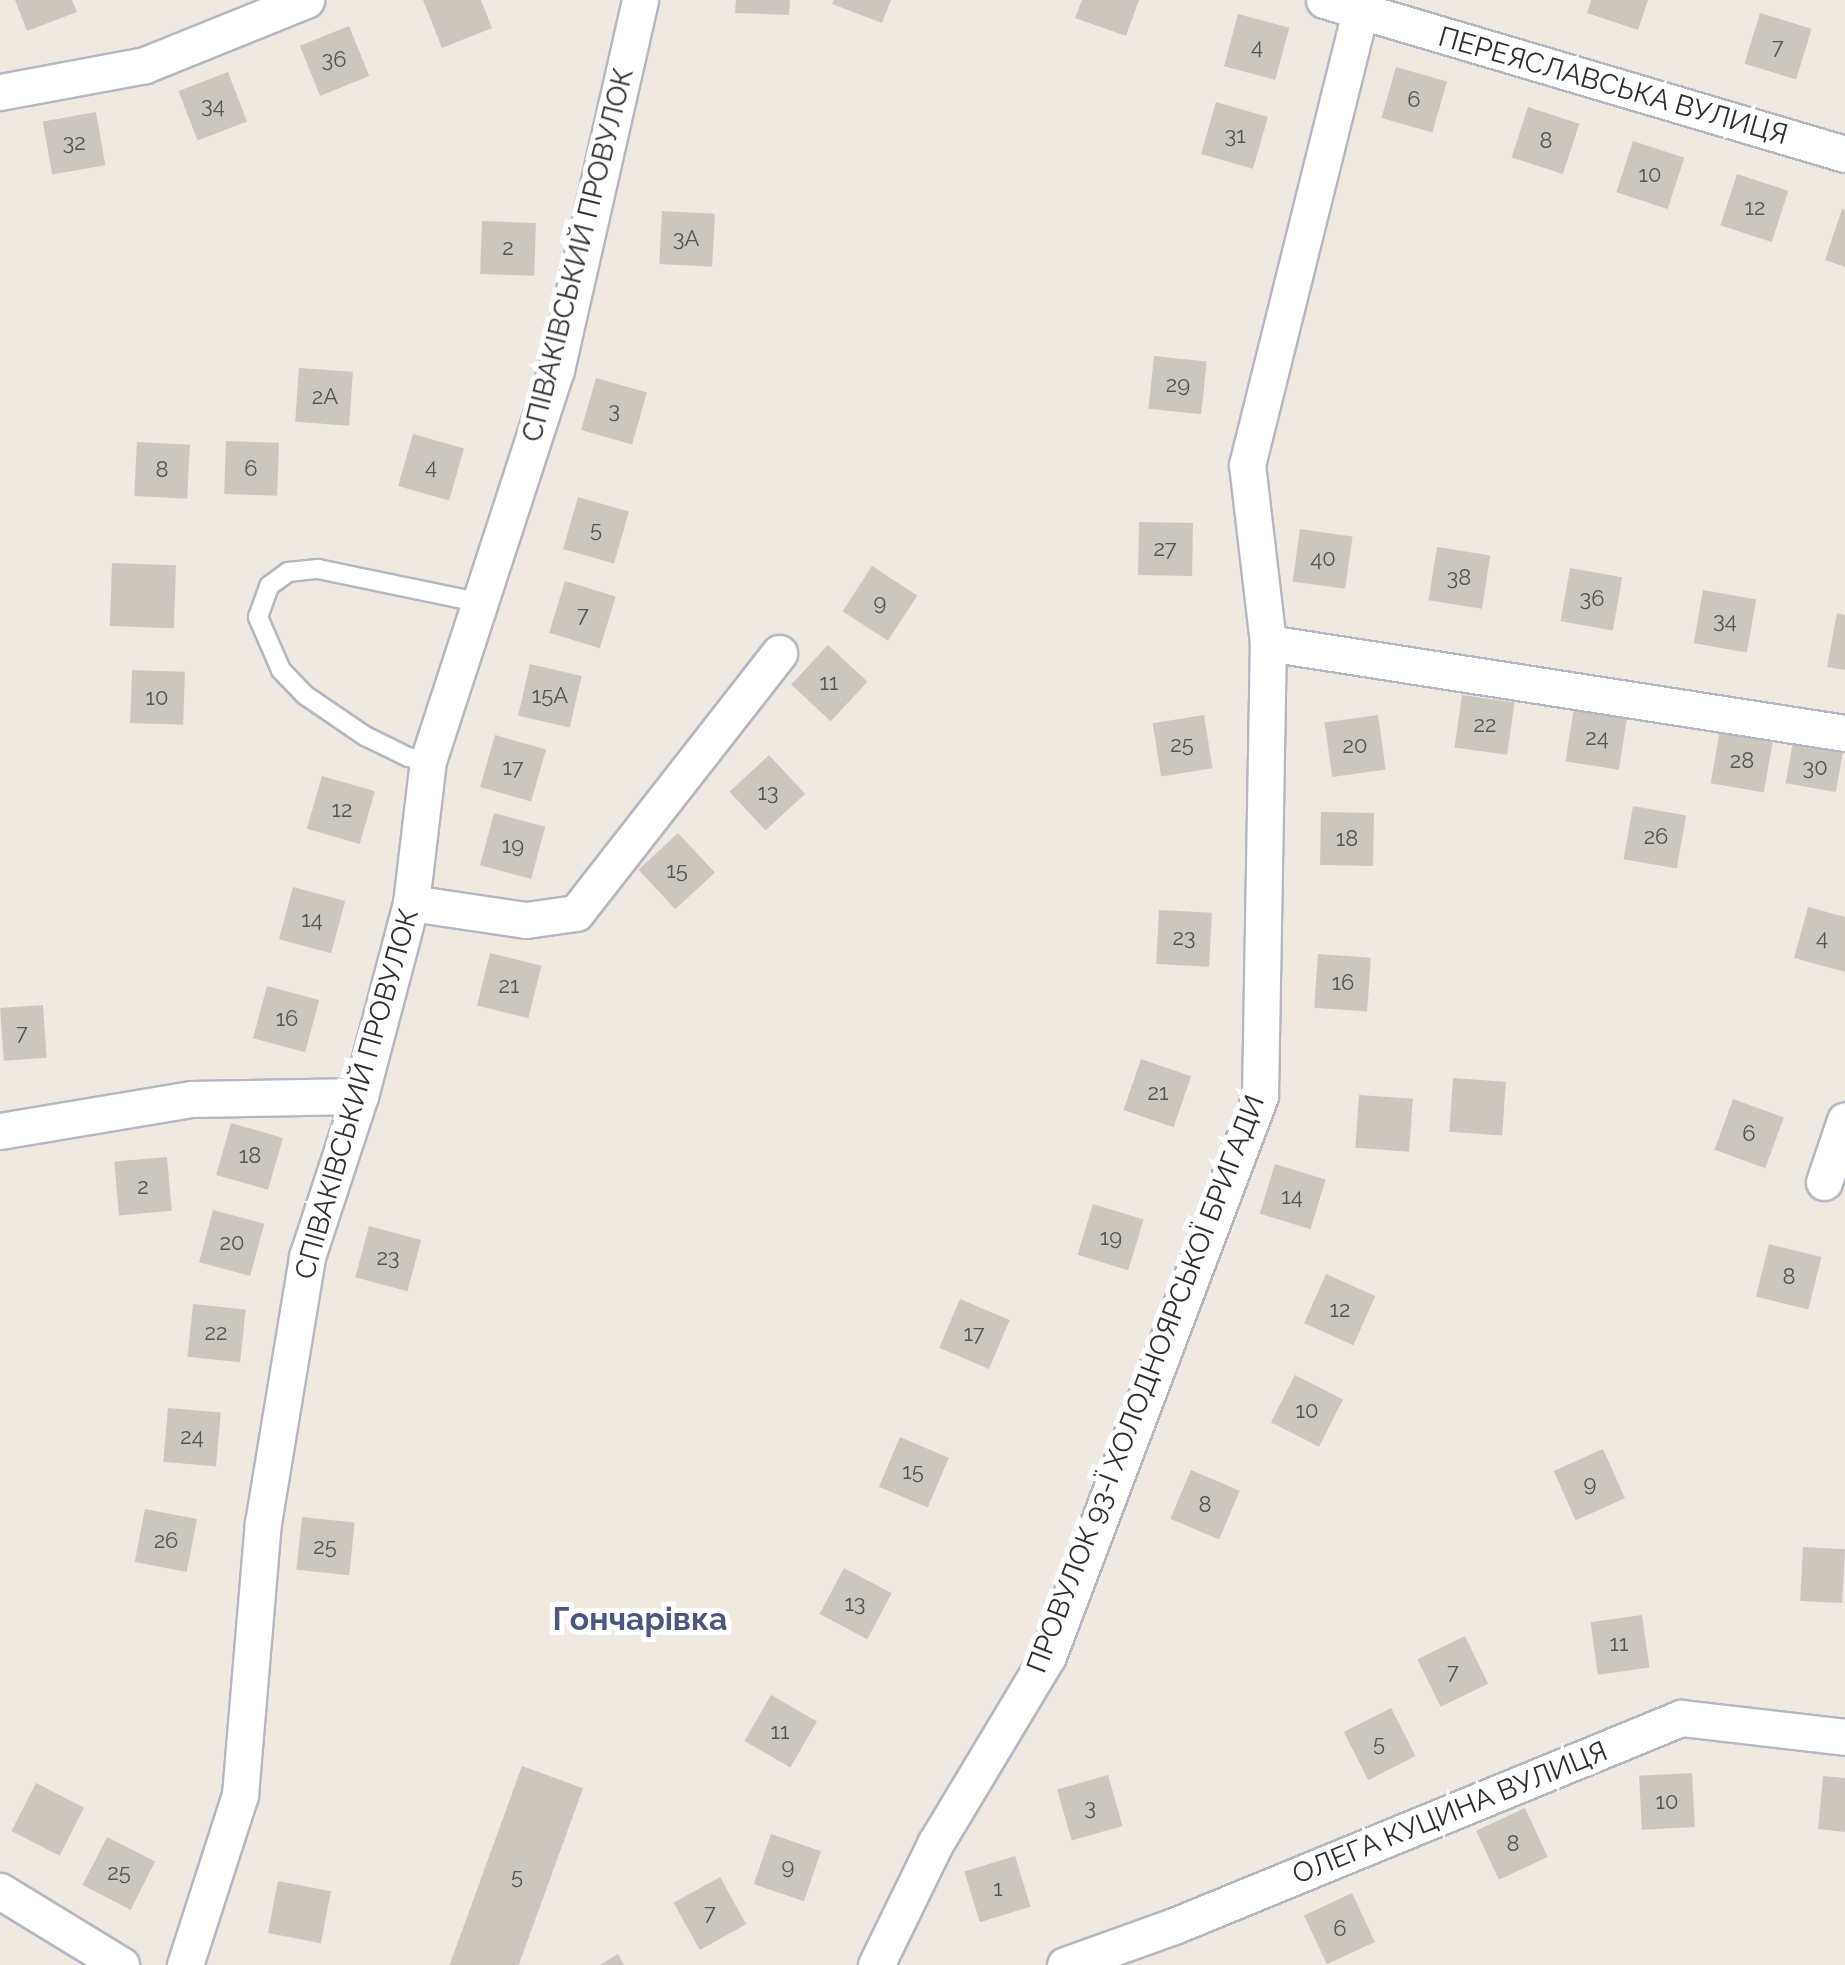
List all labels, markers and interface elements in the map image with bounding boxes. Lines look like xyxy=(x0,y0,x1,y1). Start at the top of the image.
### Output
street label: ПЕРЕЯСЛАВСЬКА ВУЛИЦЯ xyxy=(1434,20,1792,152)
house number: 4 xyxy=(1251,34,1263,60)
house number: 7 xyxy=(1772,34,1784,60)
house number: 36 xyxy=(321,47,347,73)
street label: СПІВАКІВСЬКИЙ ПРОВУЛОК xyxy=(515,65,641,445)
house number: 6 xyxy=(1407,87,1421,113)
house number: 34 xyxy=(201,93,225,119)
house number: 31 xyxy=(1224,123,1246,149)
house number: 8 xyxy=(1539,128,1553,154)
house number: 32 xyxy=(62,130,86,156)
house number: 10 xyxy=(1639,162,1661,188)
house number: 12 xyxy=(1745,195,1765,221)
house number: 3А xyxy=(673,226,699,252)
house number: 2 xyxy=(502,235,514,261)
house number: 29 xyxy=(1166,372,1190,398)
house number: 2А xyxy=(312,384,338,410)
house number: 3 xyxy=(608,398,620,424)
house number: 4 xyxy=(425,454,437,480)
house number: 6 xyxy=(244,456,258,482)
house number: 8 xyxy=(155,457,169,483)
house number: 5 xyxy=(590,517,602,543)
house number: 27 xyxy=(1153,536,1177,562)
house number: 40 xyxy=(1310,546,1336,572)
house number: 38 xyxy=(1447,565,1471,591)
house number: 36 xyxy=(1579,586,1605,612)
house number: 9 xyxy=(874,590,886,616)
house number: 7 xyxy=(577,602,589,628)
house number: 34 xyxy=(1713,608,1737,634)
house number: 11 xyxy=(820,670,838,696)
house number: 15А xyxy=(532,683,568,709)
house number: 10 xyxy=(146,685,168,711)
house number: 22 xyxy=(1474,712,1496,738)
house number: 24 xyxy=(1585,725,1609,751)
house number: 25 xyxy=(1170,732,1194,758)
house number: 20 xyxy=(1343,733,1367,759)
house number: 28 xyxy=(1730,748,1754,774)
house number: 17 xyxy=(502,755,524,781)
house number: 30 xyxy=(1802,755,1828,781)
house number: 13 xyxy=(757,780,779,806)
house number: 12 xyxy=(332,797,352,823)
house number: 26 xyxy=(1644,824,1668,850)
house number: 18 xyxy=(1336,826,1358,852)
house number: 19 xyxy=(502,833,524,859)
house number: 15 xyxy=(666,858,688,884)
street label: СПІВАКІВСЬКИЙ ПРОВУЛОК xyxy=(288,905,426,1283)
house number: 14 xyxy=(301,907,323,933)
house number: 23 xyxy=(1172,925,1196,951)
house number: 4 xyxy=(1816,925,1828,951)
house number: 16 xyxy=(1332,970,1354,996)
house number: 21 xyxy=(499,973,519,999)
house number: 16 xyxy=(276,1006,298,1032)
house number: 7 xyxy=(16,1020,28,1046)
house number: 21 xyxy=(1148,1080,1168,1106)
street label: ПРОВУЛОК 93-Ї ХОЛОДНОЯРСЬКОЇ БРИГАДИ xyxy=(1020,1090,1272,1678)
house number: 6 xyxy=(1742,1121,1756,1147)
house number: 18 xyxy=(239,1143,261,1169)
house number: 2 xyxy=(137,1174,149,1200)
house number: 14 xyxy=(1281,1184,1303,1210)
house number: 19 xyxy=(1100,1225,1122,1251)
house number: 20 xyxy=(220,1230,244,1256)
house number: 23 xyxy=(376,1245,400,1271)
house number: 8 xyxy=(1782,1264,1796,1290)
house number: 12 xyxy=(1330,1297,1350,1323)
house number: 22 xyxy=(205,1320,227,1346)
house number: 17 xyxy=(963,1321,985,1347)
house number: 10 xyxy=(1296,1398,1318,1424)
house number: 24 xyxy=(180,1424,204,1450)
house number: 15 xyxy=(902,1459,924,1485)
house number: 9 xyxy=(1584,1471,1596,1497)
house number: 8 xyxy=(1198,1492,1212,1518)
house number: 26 xyxy=(154,1528,178,1554)
house number: 25 xyxy=(313,1534,337,1560)
house number: 13 xyxy=(844,1591,866,1617)
district label: Гончарівка xyxy=(553,1600,727,1638)
house number: 11 xyxy=(1610,1631,1628,1657)
house number: 7 xyxy=(1447,1659,1459,1685)
house number: 11 xyxy=(771,1719,789,1745)
house number: 5 xyxy=(1373,1731,1385,1757)
street label: ОЛЕГА КУЦИНА ВУЛИЦЯ xyxy=(1287,1734,1613,1892)
house number: 10 xyxy=(1656,1789,1678,1815)
house number: 3 xyxy=(1084,1795,1096,1821)
house number: 8 xyxy=(1506,1831,1520,1857)
house number: 9 xyxy=(782,1854,794,1880)
house number: 25 xyxy=(107,1860,131,1886)
house number: 5 xyxy=(511,1864,523,1890)
house number: 1 xyxy=(993,1876,1003,1902)
house number: 7 xyxy=(704,1900,716,1926)
house number: 6 xyxy=(1333,1916,1347,1942)

